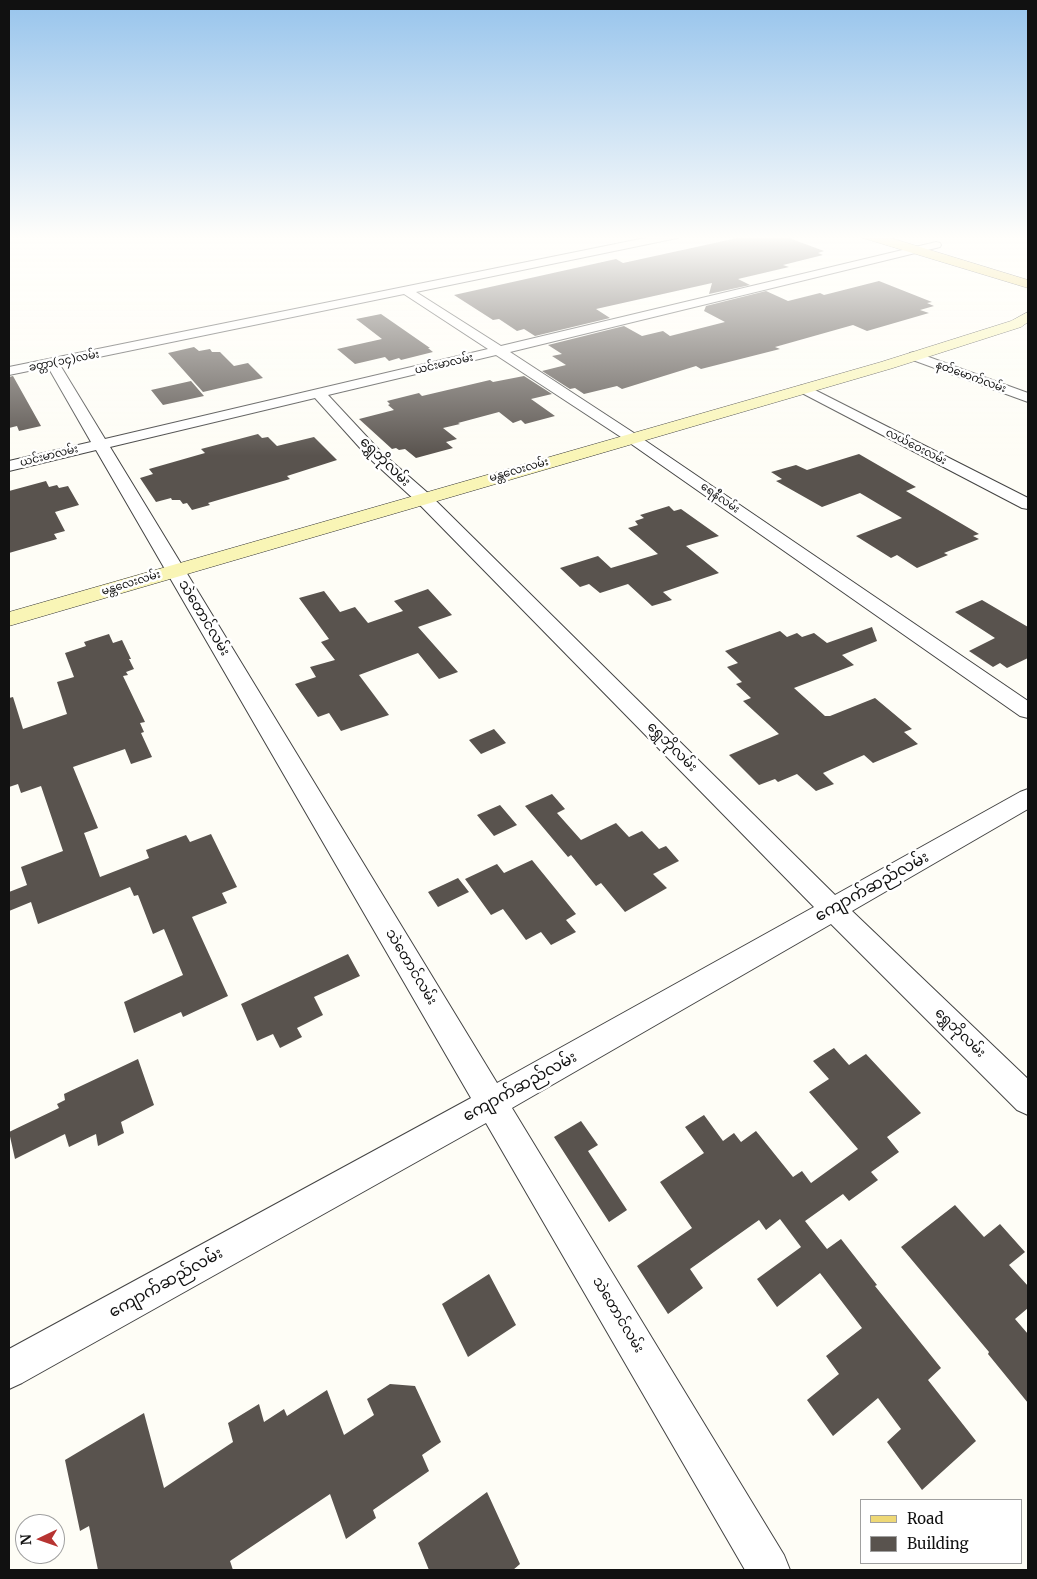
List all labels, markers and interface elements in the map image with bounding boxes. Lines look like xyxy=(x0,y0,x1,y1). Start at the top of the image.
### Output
street label: ခတ္တာ(၁၄)လမ်း xyxy=(28,348,100,374)
street label: ယင်းမာလမ်း xyxy=(414,351,474,377)
street label: နတ်မောက်လမ်း xyxy=(934,358,1008,396)
street label: လယ်ဝေးလမ်း xyxy=(883,426,949,468)
street label: ရွှေဘိုလမ်း xyxy=(356,434,414,490)
street label: ယင်းမာလမ်း xyxy=(19,442,79,470)
street label: မန္တလေးလမ်း xyxy=(488,455,550,485)
street label: ရေနီလမ်း xyxy=(698,480,742,516)
street label: မန္တလေးလမ်း xyxy=(100,568,162,598)
street label: သဲတောင်လမ်း xyxy=(175,577,233,659)
street label: ရွှေဘိုလမ်း xyxy=(643,718,701,776)
street label: ကျောက်ဆည်လမ်း xyxy=(812,848,932,926)
street label: သဲတောင်လမ်း xyxy=(382,926,440,1008)
street label: ရွှေဘိုလမ်း xyxy=(931,1005,989,1061)
street label: ကျောက်ဆည်လမ်း xyxy=(460,1048,580,1126)
street label: ကျောက်ဆည်လမ်း xyxy=(106,1244,226,1322)
street label: သဲတောင်လမ်း xyxy=(589,1274,647,1356)
legend xyxy=(860,1499,1022,1564)
text: Road xyxy=(907,1509,943,1528)
north arrow xyxy=(15,1514,65,1564)
text: N xyxy=(17,1534,35,1546)
text: Building xyxy=(907,1534,969,1553)

